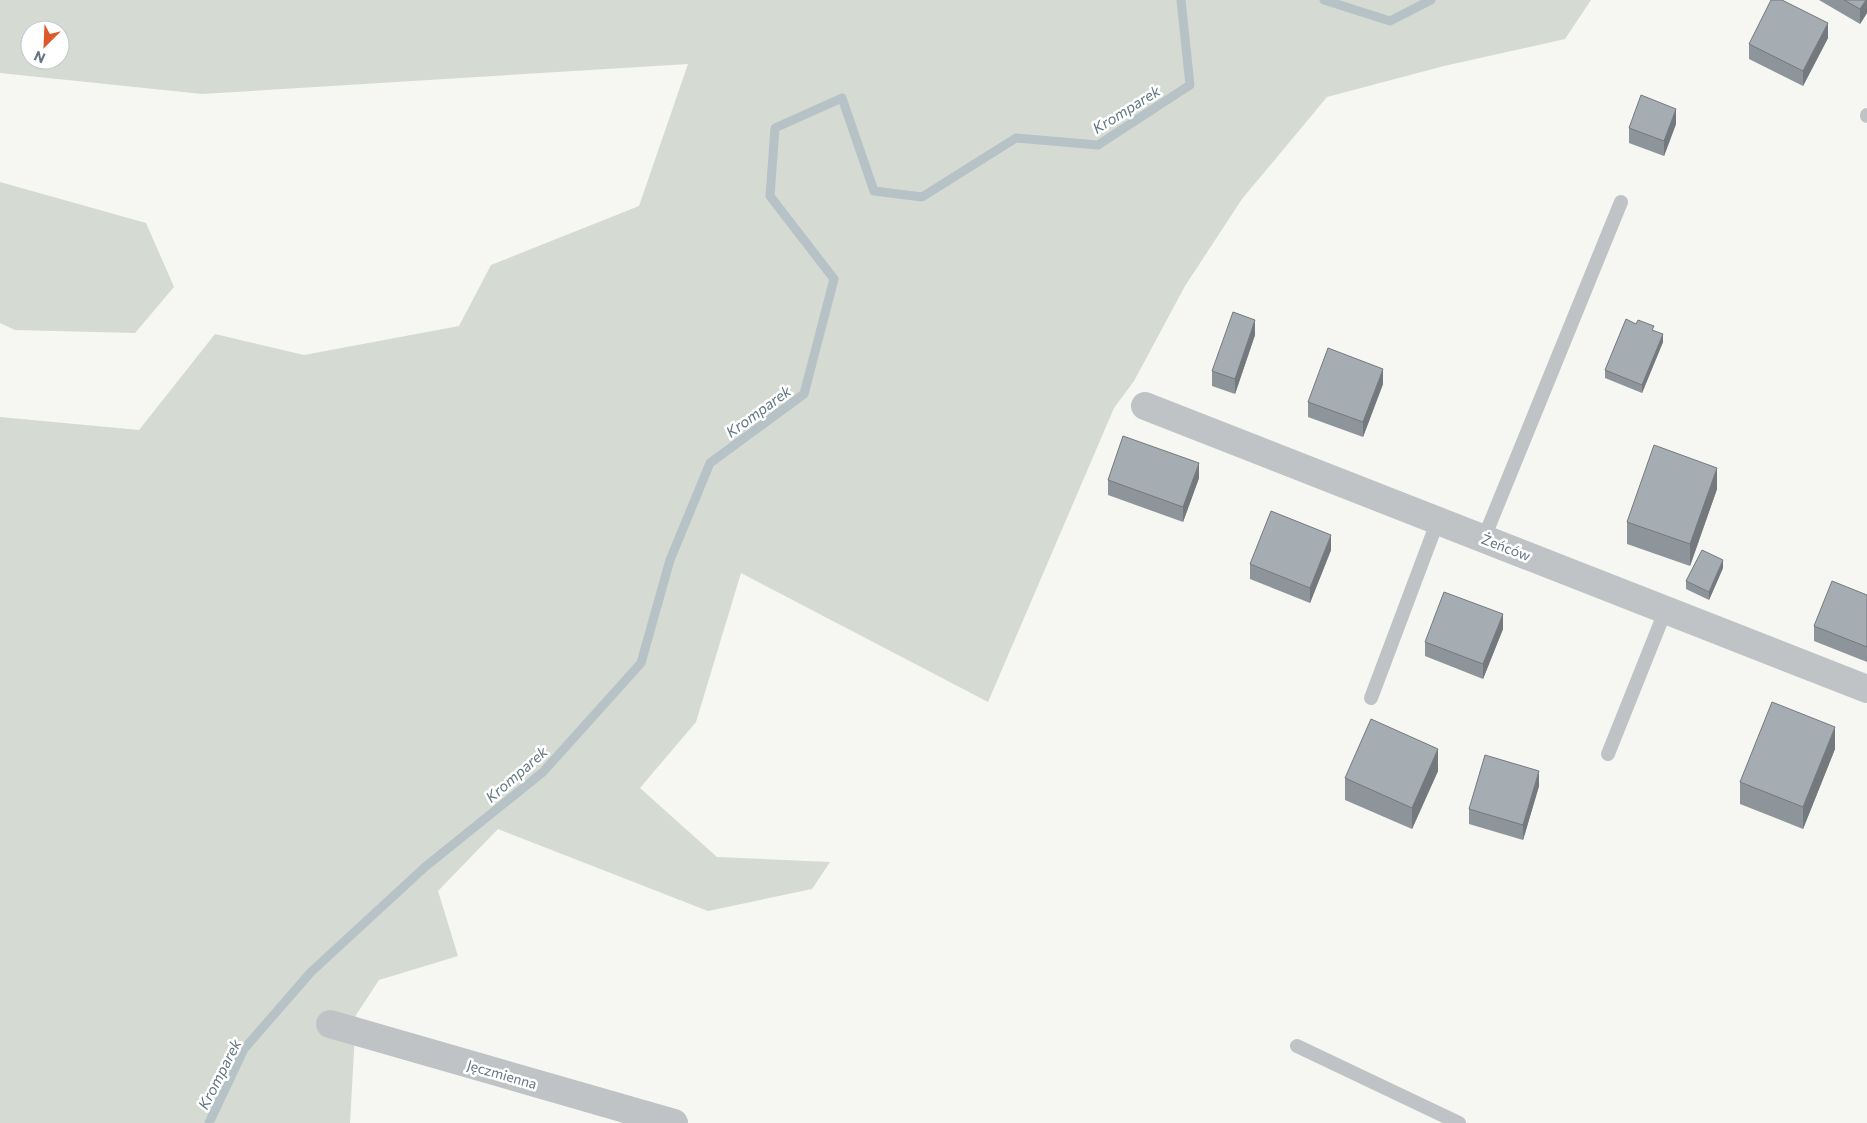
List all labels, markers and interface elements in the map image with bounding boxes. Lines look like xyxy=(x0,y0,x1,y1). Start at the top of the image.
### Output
north arrow xyxy=(20,20,70,70)
text: N xyxy=(31,47,48,67)
water label: Kromparek xyxy=(1089,81,1164,137)
water label: Kromparek xyxy=(722,381,795,441)
street label: Żeńców xyxy=(1479,530,1533,564)
water label: Kromparek xyxy=(481,742,551,806)
water label: Kromparek xyxy=(194,1035,245,1112)
street label: Jęczmienna xyxy=(465,1056,539,1092)

